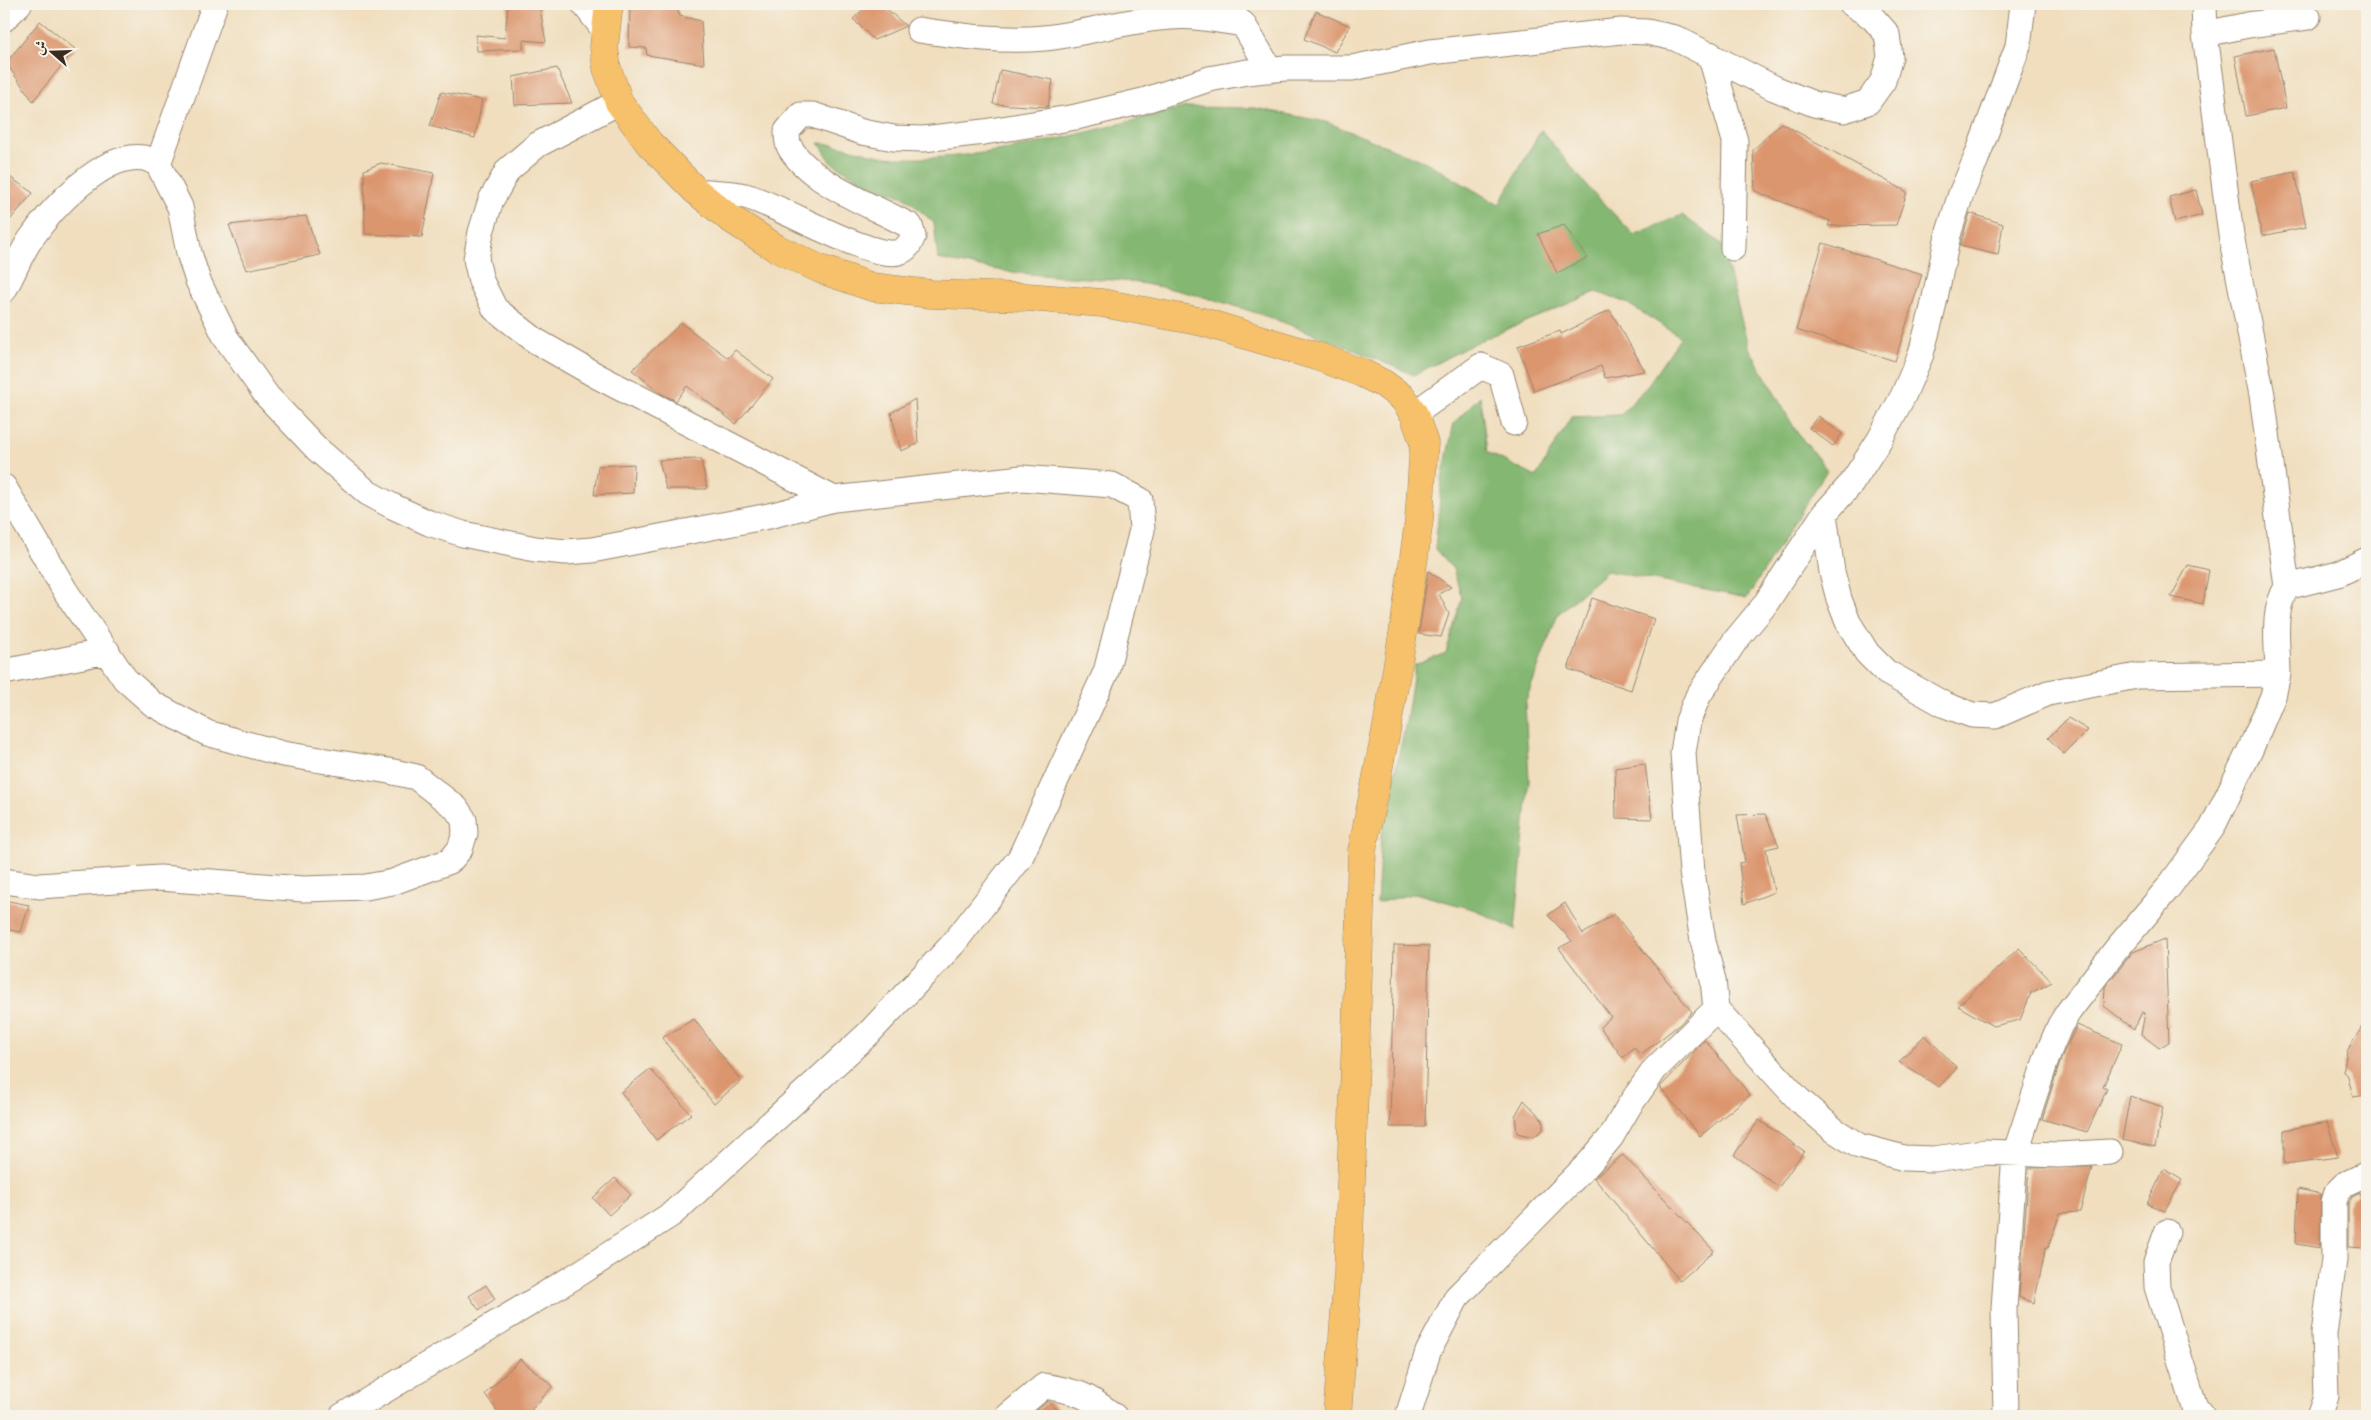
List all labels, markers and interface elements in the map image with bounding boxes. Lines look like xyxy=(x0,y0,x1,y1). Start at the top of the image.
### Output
north arrow xyxy=(28,28,78,78)
text: ش xyxy=(30,38,52,58)

